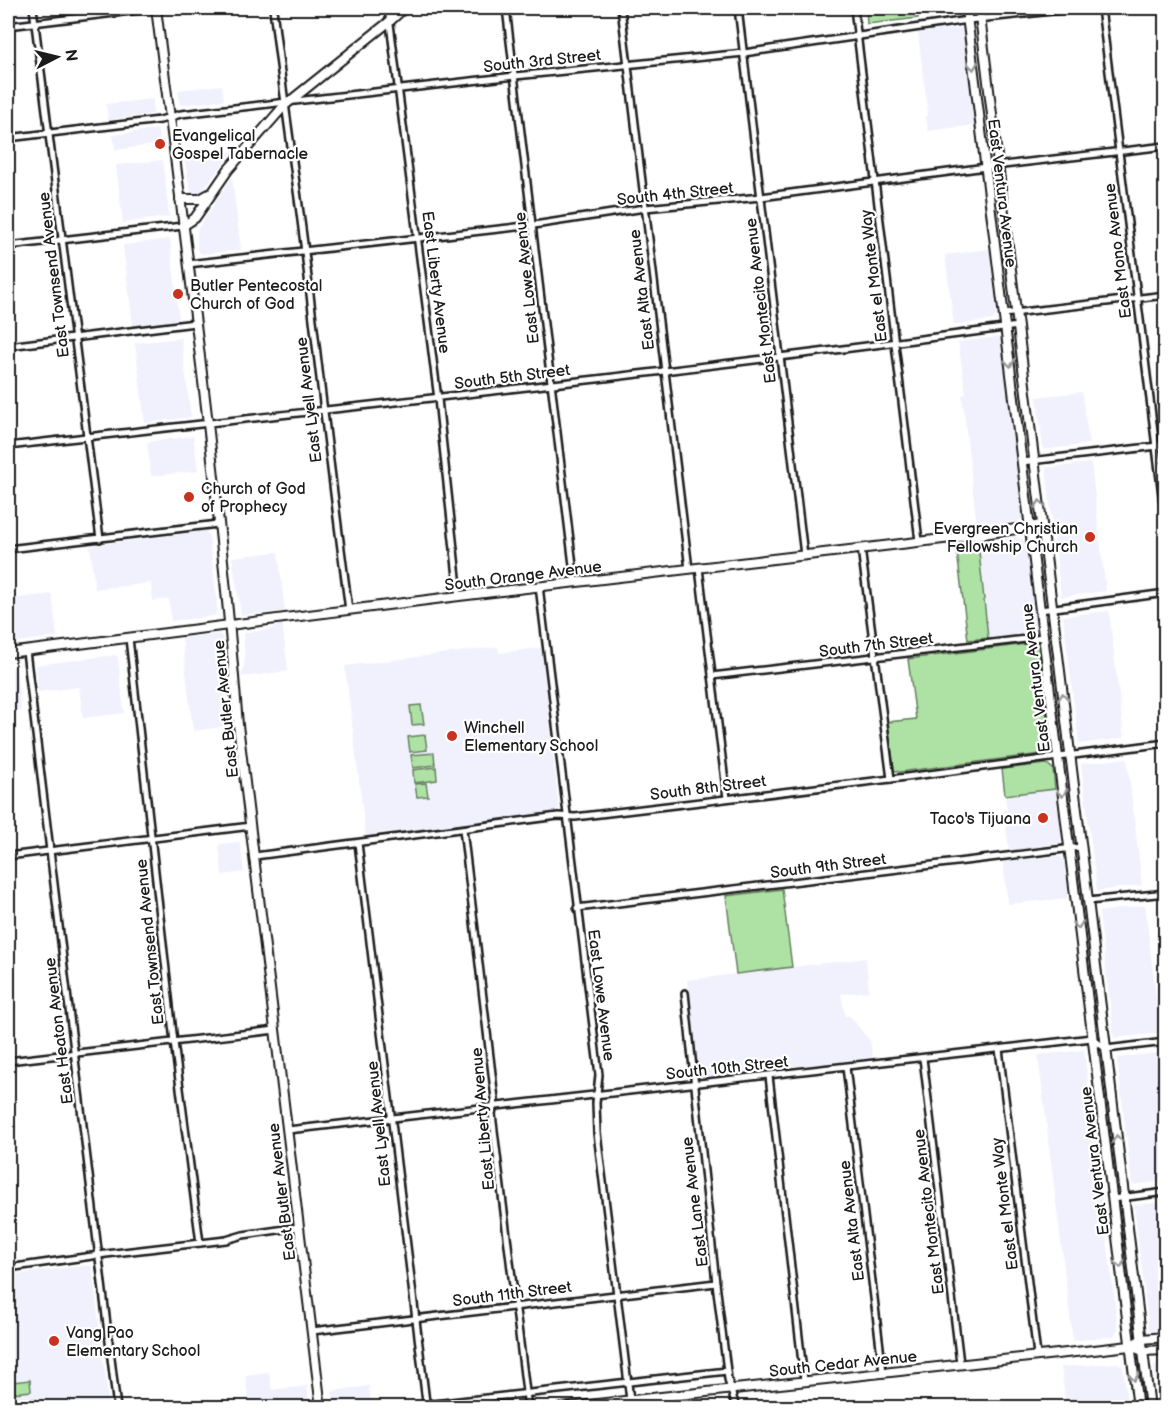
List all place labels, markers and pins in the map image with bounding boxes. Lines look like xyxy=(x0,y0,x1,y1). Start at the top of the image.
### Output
place label: Evangelical Gospel Tabernacle xyxy=(172,127,308,164)
marker: Evangelical Gospel Tabernacle xyxy=(153,137,167,151)
place label: Butler Pentecostal Church of God xyxy=(190,277,322,314)
marker: Butler Pentecostal Church of God xyxy=(171,287,185,301)
place label: Church of God of Prophecy xyxy=(201,480,306,517)
marker: Church of God of Prophecy xyxy=(182,490,196,504)
place label: Evergreen Christian Fellowship Church xyxy=(934,520,1078,557)
marker: Evergreen Christian Fellowship Church xyxy=(1083,530,1097,544)
place label: Winchell Elementary School xyxy=(464,719,598,756)
marker: Winchell Elementary School xyxy=(445,729,459,743)
place label: Taco's Tijuana xyxy=(930,810,1031,829)
marker: Taco's Tijuana xyxy=(1036,811,1050,825)
place label: Vang Pao Elementary School xyxy=(66,1324,200,1361)
marker: Vang Pao Elementary School xyxy=(47,1334,61,1348)

